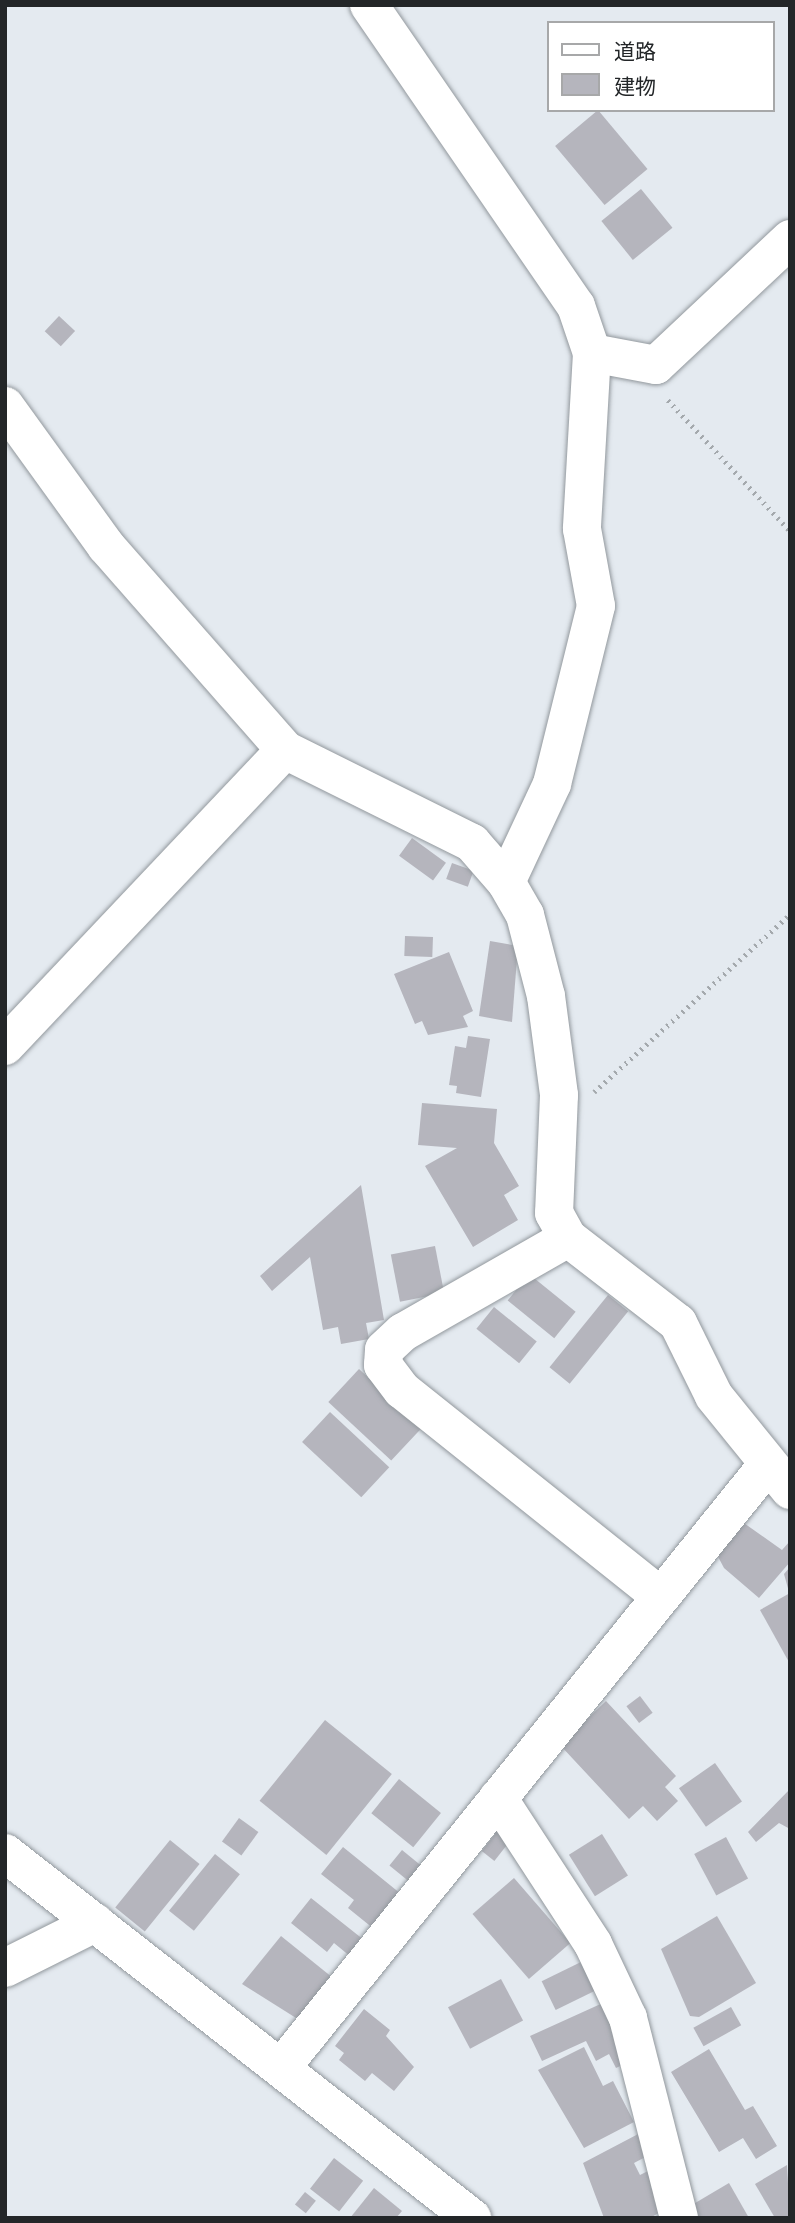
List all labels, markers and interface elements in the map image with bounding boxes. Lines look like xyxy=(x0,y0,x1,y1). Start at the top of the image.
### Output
legend xyxy=(546,21,774,112)
text: 道路 xyxy=(614,39,656,64)
text: 建物 xyxy=(614,74,656,99)

